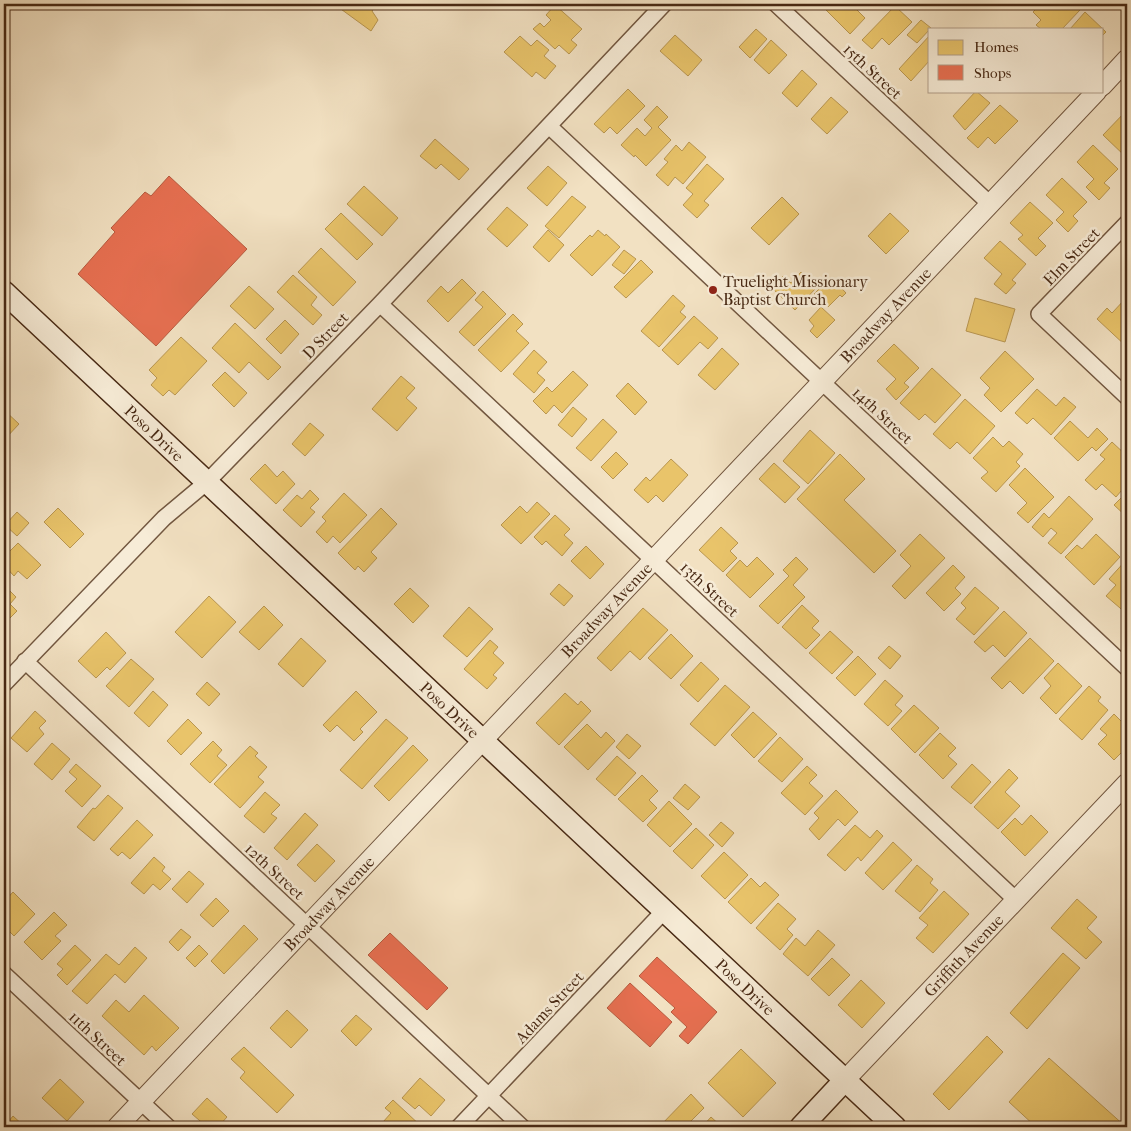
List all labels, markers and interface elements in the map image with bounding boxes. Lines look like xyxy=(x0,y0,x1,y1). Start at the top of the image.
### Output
legend xyxy=(928,28,1104,92)
text: Homes xyxy=(974,38,1019,56)
street label: 15th Street xyxy=(840,40,906,103)
text: Shops xyxy=(974,64,1012,82)
street label: Elm Street xyxy=(1039,223,1104,289)
street label: Broadway Avenue xyxy=(836,264,935,367)
place label: Truelight Missionary Baptist Church xyxy=(723,272,868,309)
marker: Truelight Missionary Baptist Church xyxy=(707,284,719,296)
street label: D Street xyxy=(298,308,352,363)
street label: 14th Street xyxy=(849,383,917,448)
street label: Poso Drive xyxy=(120,401,188,466)
street label: 13th Street xyxy=(677,558,743,621)
street label: Broadway Avenue xyxy=(557,559,656,662)
street label: Poso Drive xyxy=(416,678,483,742)
street label: 12th Street xyxy=(241,839,309,904)
street label: Broadway Avenue xyxy=(280,852,379,955)
street label: Griffith Avenue xyxy=(920,910,1007,1001)
street label: Poso Drive xyxy=(711,955,779,1019)
street label: Adams Street xyxy=(511,967,588,1048)
street label: 11th Street xyxy=(65,1007,131,1070)

